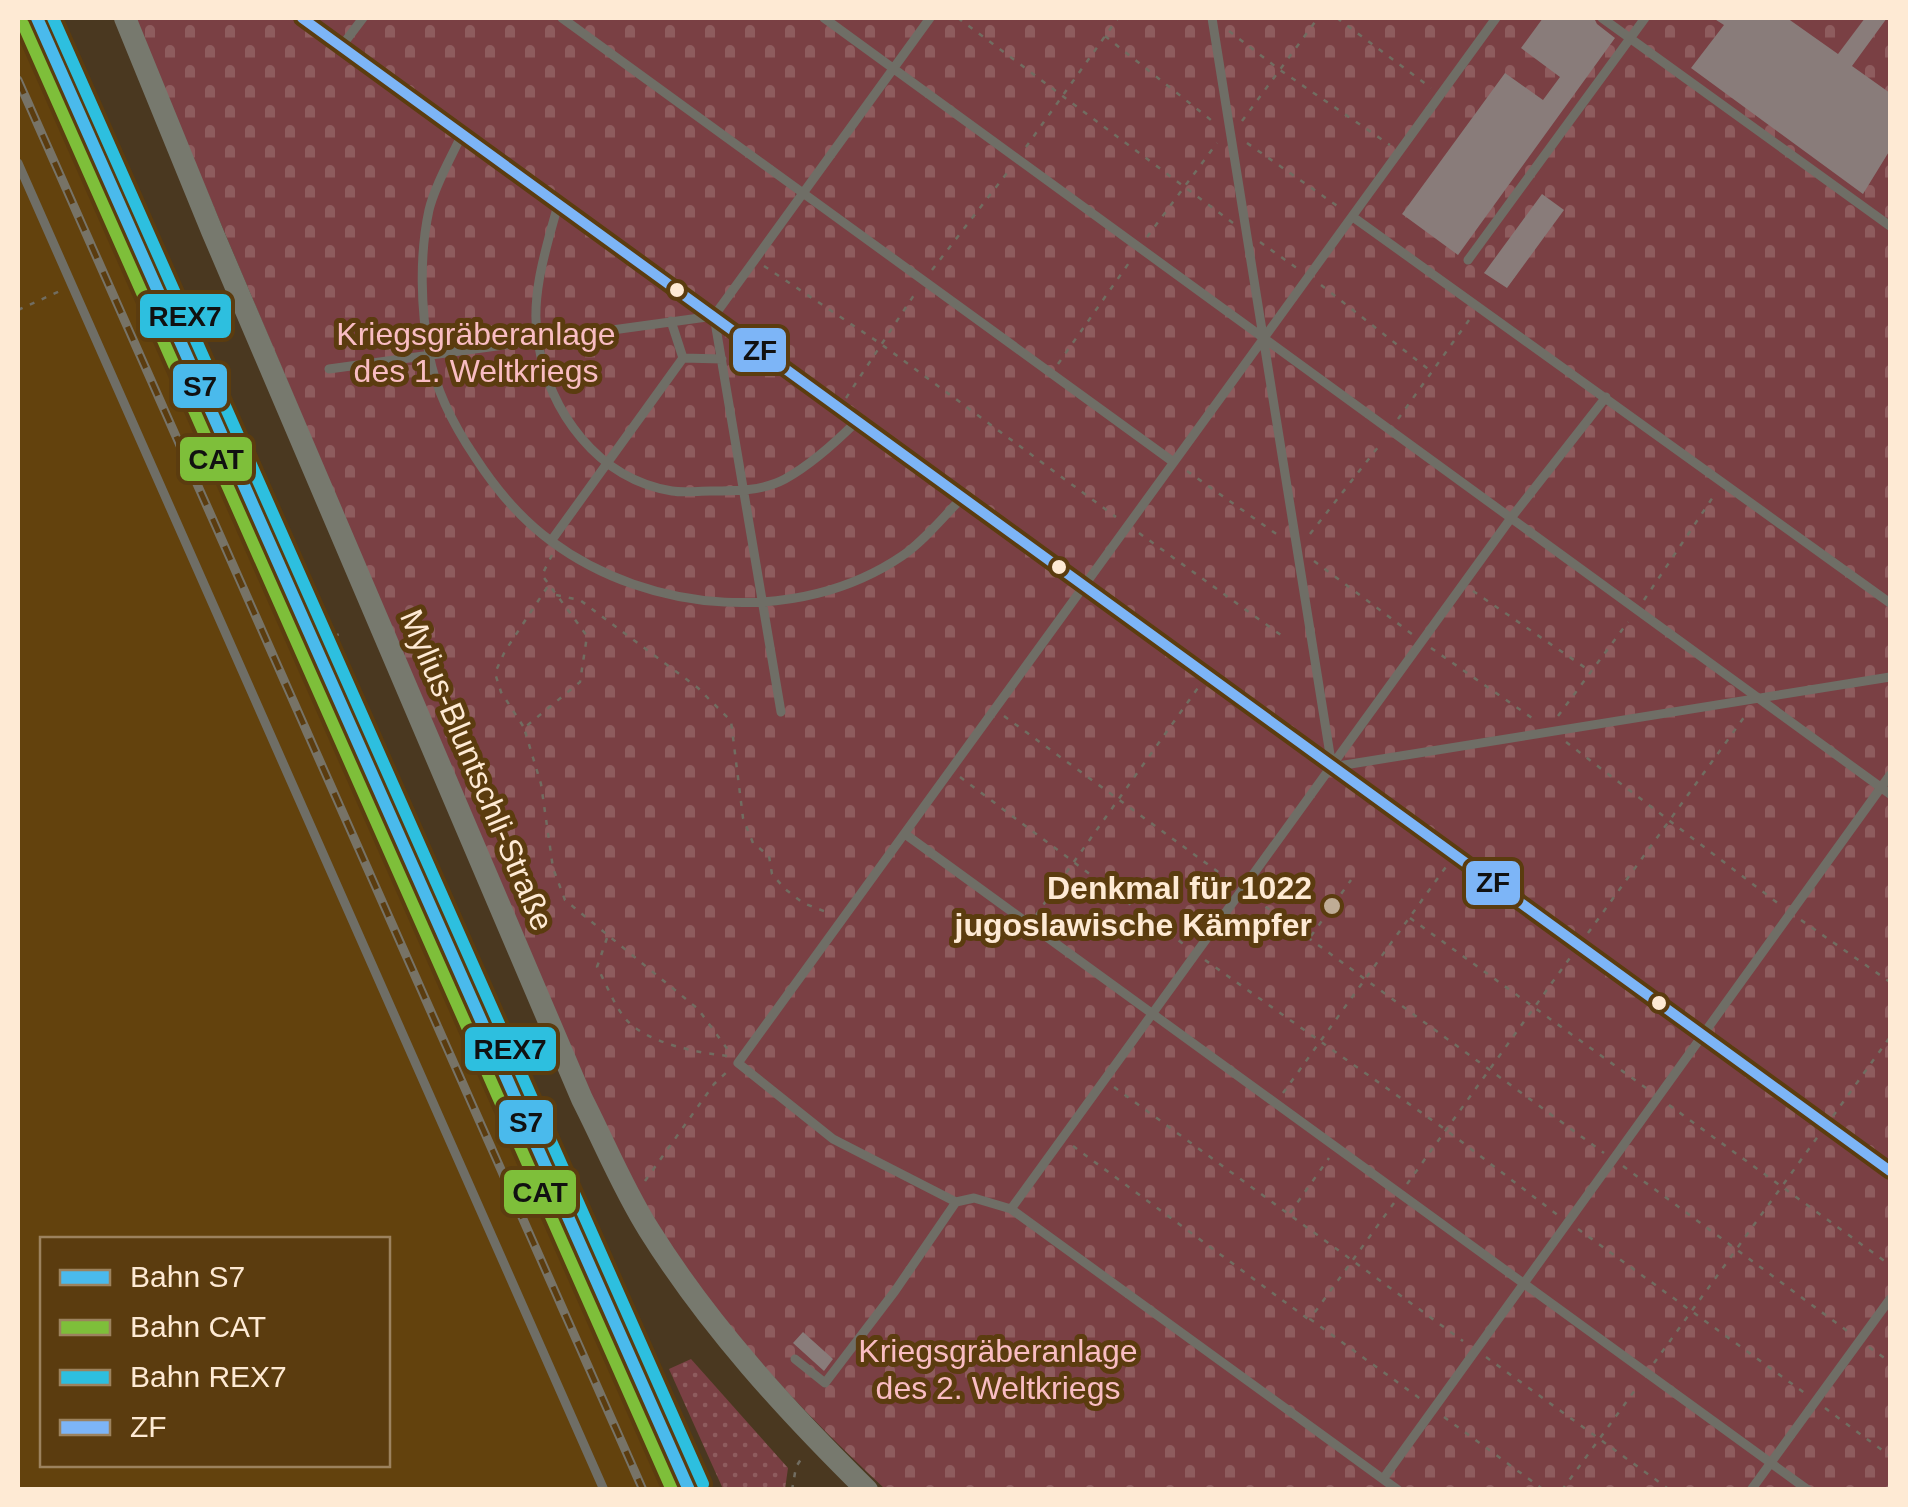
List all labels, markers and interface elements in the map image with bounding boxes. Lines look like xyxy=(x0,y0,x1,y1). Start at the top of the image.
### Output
unlabelled marker xyxy=(667,280,687,300)
line badge: REX7 xyxy=(138,292,233,340)
text: REX7 xyxy=(148,301,222,332)
park label: Kriegsgräberanlage des 1. Weltkriegs xyxy=(336,316,616,389)
line badge: ZF xyxy=(731,326,788,374)
text: ZF xyxy=(743,335,777,366)
line badge: S7 xyxy=(171,362,229,410)
text: S7 xyxy=(183,371,217,402)
line badge: CAT xyxy=(178,435,254,483)
text: CAT xyxy=(188,444,244,475)
unlabelled marker xyxy=(1049,557,1069,577)
street label: Mylius-Bluntschli-Straße xyxy=(393,604,561,936)
line badge: ZF xyxy=(1464,859,1522,907)
text: ZF xyxy=(1476,867,1510,898)
place label: Denkmal für 1022 jugoslawische Kämpfer xyxy=(954,870,1312,943)
marker: Denkmal für 1022 jugoslawische Kämpfer xyxy=(1321,895,1343,917)
unlabelled marker xyxy=(1649,993,1669,1013)
line badge: REX7 xyxy=(463,1025,558,1073)
text: REX7 xyxy=(473,1034,547,1065)
line badge: S7 xyxy=(497,1098,555,1146)
text: S7 xyxy=(509,1107,543,1138)
line badge: CAT xyxy=(502,1168,578,1216)
text: CAT xyxy=(512,1177,568,1208)
legend xyxy=(40,1237,390,1467)
text: Bahn S7 xyxy=(130,1260,245,1293)
text: Bahn CAT xyxy=(130,1310,266,1343)
park label: Kriegsgräberanlage des 2. Weltkriegs xyxy=(858,1333,1138,1406)
text: Bahn REX7 xyxy=(130,1360,287,1393)
text: ZF xyxy=(130,1410,167,1443)

